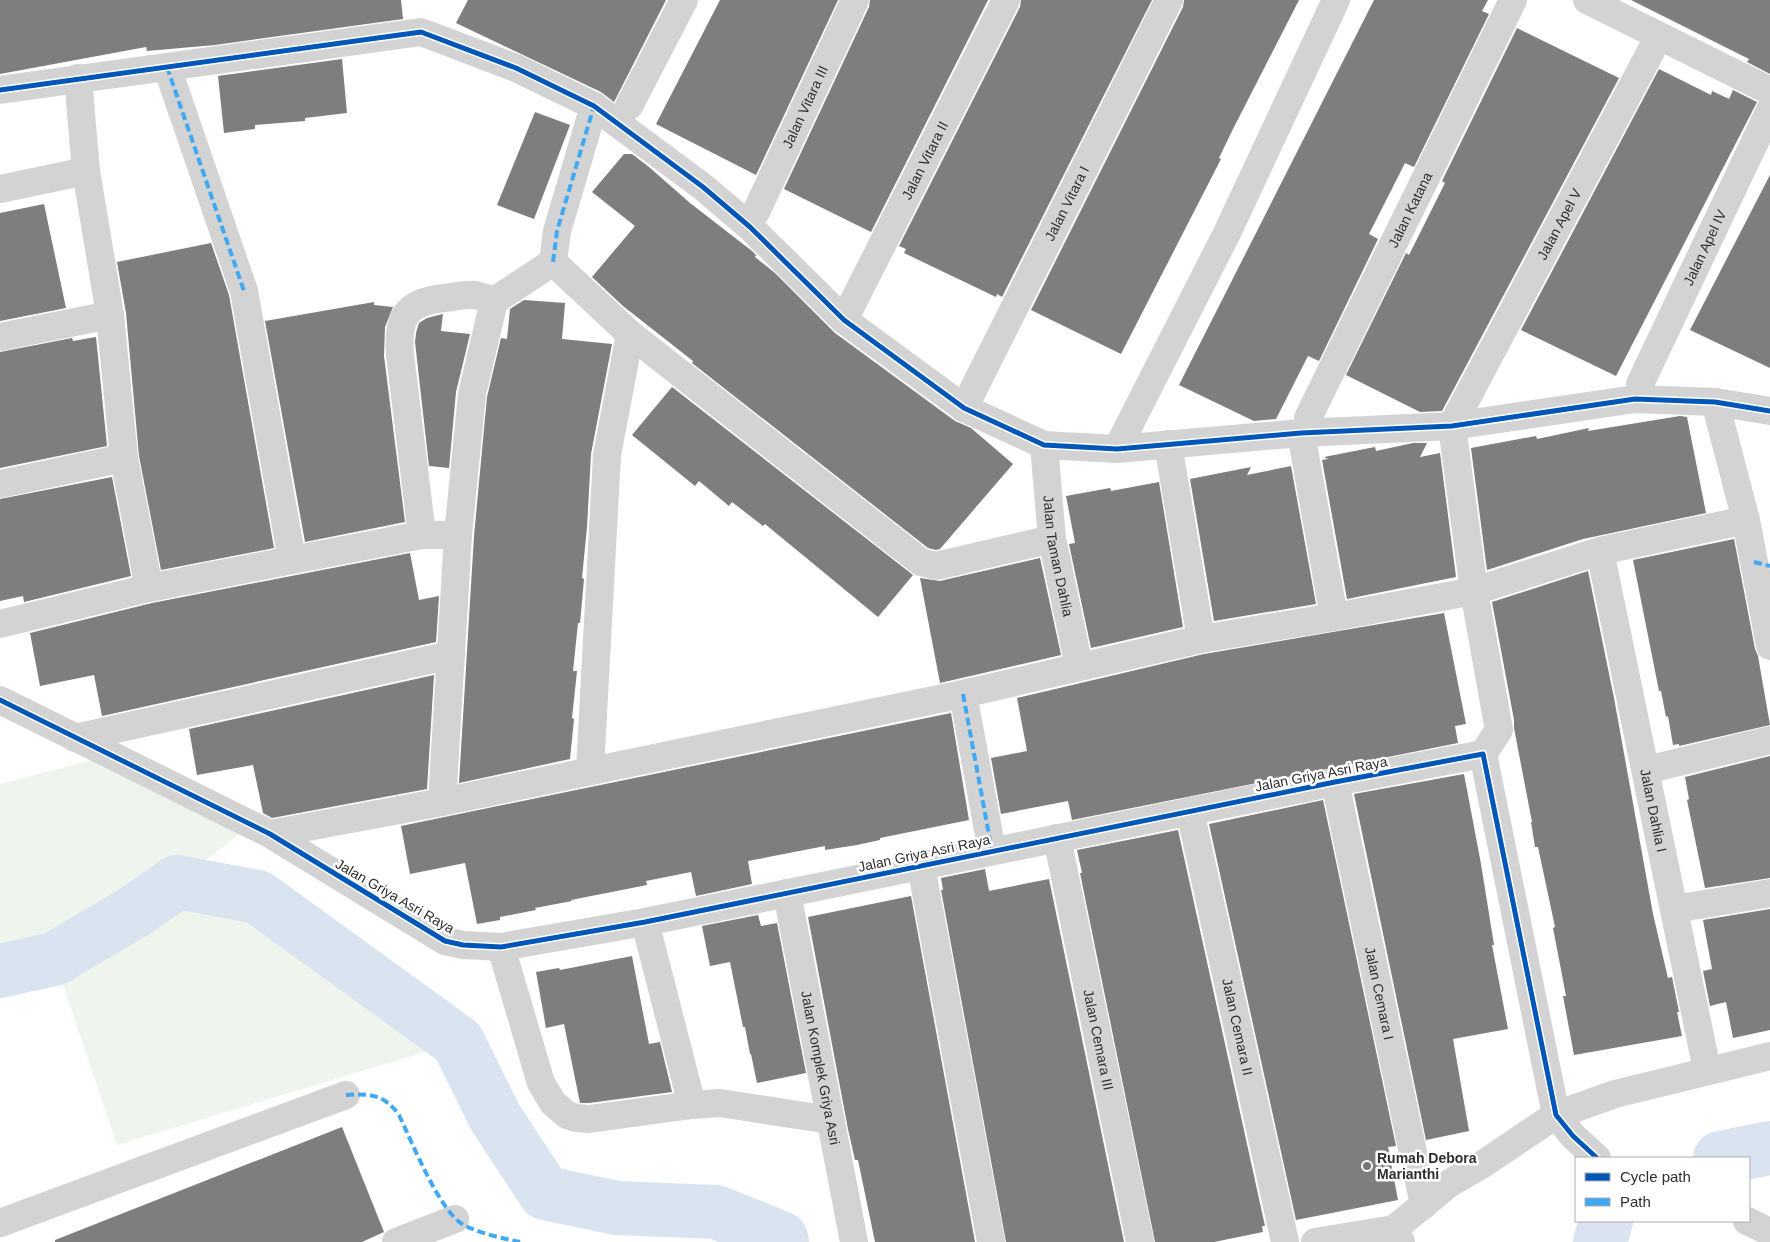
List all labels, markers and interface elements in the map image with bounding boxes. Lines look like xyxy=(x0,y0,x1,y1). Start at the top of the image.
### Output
street label: Jalan Vitara III xyxy=(779,63,831,151)
street label: Jalan Vitara II xyxy=(898,119,951,202)
street label: Jalan Vitara I xyxy=(1041,163,1092,243)
street label: Jalan Katana xyxy=(1385,169,1435,250)
street label: Jalan Apel V xyxy=(1534,185,1585,262)
street label: Jalan Apel IV xyxy=(1680,207,1730,288)
street label: Jalan Taman Dahlia xyxy=(1040,495,1076,618)
street label: Jalan Griya Asri Raya xyxy=(1253,753,1389,795)
street label: Jalan Dahlia I xyxy=(1637,767,1670,854)
street label: Jalan Griya Asri Raya xyxy=(857,831,992,875)
street label: Jalan Griya Asri Raya xyxy=(333,855,457,937)
street label: Jalan Cemara I xyxy=(1362,945,1397,1042)
street label: Jalan Cemara II xyxy=(1219,977,1256,1077)
street label: Jalan Cemara III xyxy=(1080,988,1117,1092)
street label: Jalan Komplek Griya Asri xyxy=(798,989,843,1146)
place label: Rumah Debora Marianthi xyxy=(1377,1150,1477,1182)
legend xyxy=(1575,1157,1750,1222)
marker: Rumah Debora Marianthi xyxy=(1361,1160,1373,1172)
text: Cycle path xyxy=(1620,1168,1691,1185)
text: Path xyxy=(1620,1193,1651,1210)

